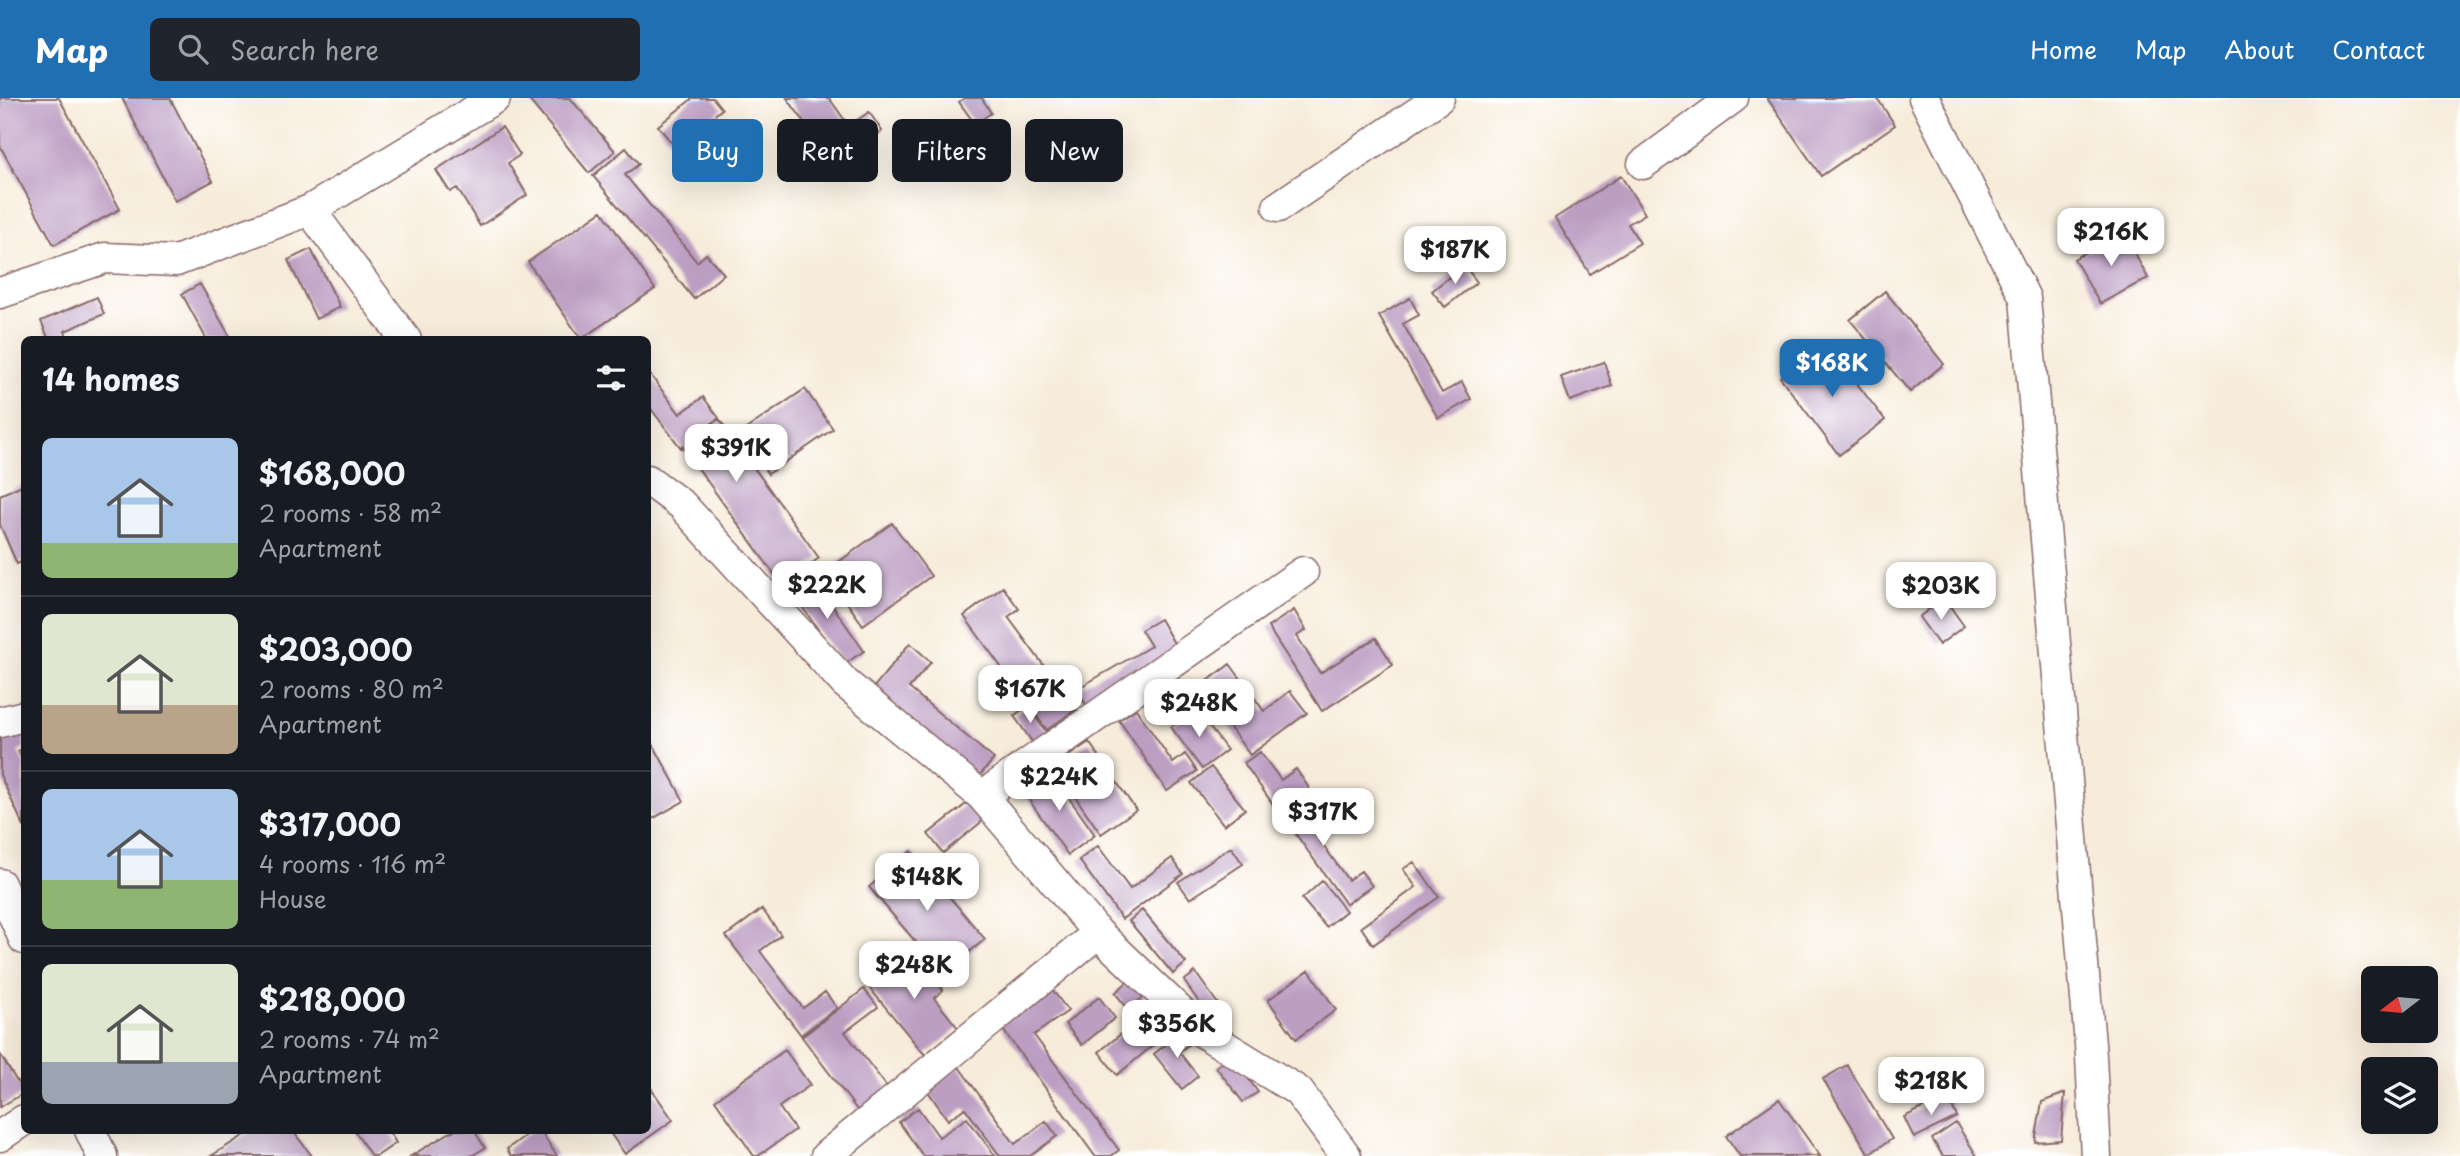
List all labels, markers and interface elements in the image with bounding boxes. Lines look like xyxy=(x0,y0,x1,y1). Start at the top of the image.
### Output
search box xyxy=(150,18,640,81)
text: Map xyxy=(35,24,108,74)
icon: search xyxy=(174,30,212,68)
text: Search here xyxy=(230,30,379,69)
text: Home xyxy=(2030,31,2097,67)
text: Map xyxy=(2135,31,2186,67)
text: About xyxy=(2224,31,2294,67)
text: Contact xyxy=(2332,31,2425,67)
chip: Buy xyxy=(672,119,763,182)
chip: Rent xyxy=(777,119,878,182)
chip: Filters xyxy=(892,119,1011,182)
chip: New xyxy=(1025,119,1123,182)
pin: $216K xyxy=(2062,208,2160,268)
text: $216K xyxy=(2073,213,2149,248)
pin: $187K xyxy=(1406,226,1504,286)
text: $187K xyxy=(1420,231,1490,266)
pin: $168K xyxy=(1783,340,1881,399)
text: $168K xyxy=(1796,344,1868,379)
text: 14 homes xyxy=(42,356,180,401)
icon: filters xyxy=(592,359,630,397)
pin: $391K xyxy=(687,424,785,484)
text: $391K xyxy=(701,429,771,464)
text: $168,000 xyxy=(259,450,405,495)
icon: home xyxy=(98,466,182,550)
text: 2 rooms · 58 m² xyxy=(259,495,442,530)
text: Apartment xyxy=(259,530,382,565)
pin: $222K xyxy=(778,561,876,621)
pin: $203K xyxy=(1892,562,1990,622)
text: $222K xyxy=(788,566,866,601)
text: $203K xyxy=(1902,567,1980,602)
text: $203,000 xyxy=(259,626,413,671)
icon: home xyxy=(98,642,182,726)
pin: $167K xyxy=(981,666,1079,725)
text: $167K xyxy=(994,670,1066,705)
text: 2 rooms · 80 m² xyxy=(259,671,444,706)
pin: $248K xyxy=(1150,680,1248,739)
text: $248K xyxy=(1160,684,1238,719)
text: Apartment xyxy=(259,706,382,741)
pin: $224K xyxy=(1010,754,1108,813)
text: $224K xyxy=(1020,758,1098,793)
pin: $317K xyxy=(1274,788,1372,848)
text: $317K xyxy=(1288,793,1358,828)
text: $317,000 xyxy=(259,801,401,846)
icon: home xyxy=(98,817,182,901)
text: 4 rooms · 116 m² xyxy=(259,846,446,881)
pin: $148K xyxy=(878,854,976,913)
text: $148K xyxy=(891,858,963,893)
text: House xyxy=(259,881,326,916)
pin: $248K xyxy=(865,942,963,1001)
text: $248K xyxy=(875,946,953,981)
north arrow xyxy=(2361,966,2438,1043)
map controls xyxy=(2361,966,2438,1134)
text: $218,000 xyxy=(259,976,406,1021)
icon: home xyxy=(98,992,182,1076)
pin: $356K xyxy=(1128,1000,1226,1060)
text: $356K xyxy=(1138,1005,1216,1040)
text: 2 rooms · 74 m² xyxy=(259,1021,440,1056)
text: Apartment xyxy=(259,1056,382,1091)
button: layers xyxy=(2361,1057,2438,1134)
pin: $218K xyxy=(1882,1058,1980,1117)
text: $218K xyxy=(1894,1062,1968,1097)

